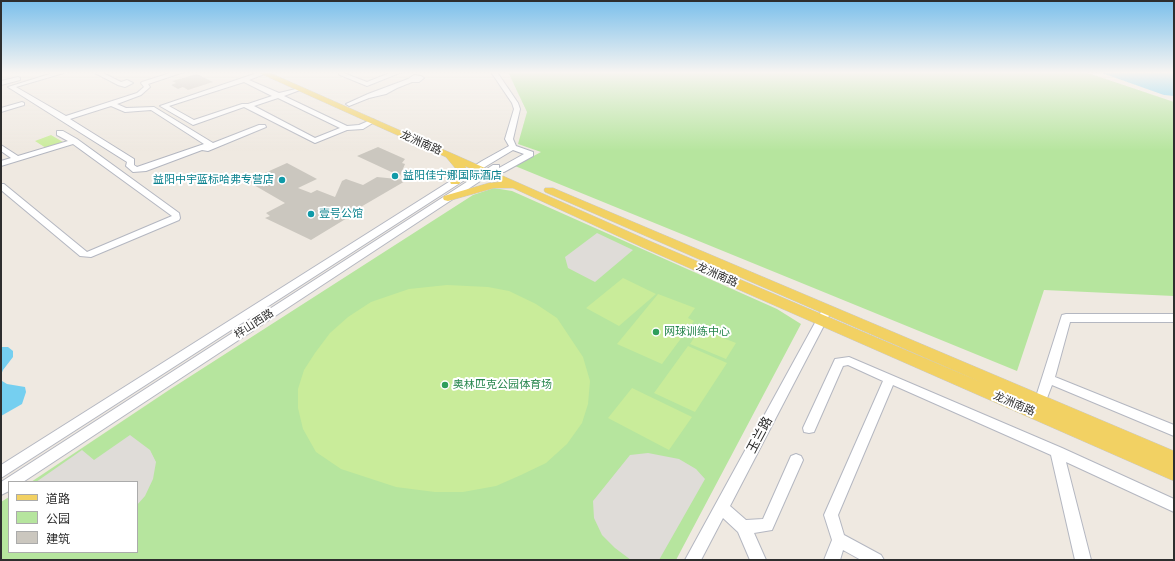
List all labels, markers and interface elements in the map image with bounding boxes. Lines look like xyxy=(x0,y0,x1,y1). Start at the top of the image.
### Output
street label: 龙洲南路 xyxy=(398,128,444,158)
place label: 益阳佳宁娜国际酒店 xyxy=(403,169,502,183)
marker: 益阳佳宁娜国际酒店 xyxy=(390,171,400,181)
place label: 益阳中宇蓝标哈弗专营店 xyxy=(153,173,274,187)
marker: 益阳中宇蓝标哈弗专营店 xyxy=(277,175,287,185)
place label: 壹号公馆 xyxy=(319,207,363,221)
marker: 壹号公馆 xyxy=(306,209,316,219)
street label: 龙洲南路 xyxy=(694,260,740,290)
street label: 梓山西路 xyxy=(232,306,276,342)
place label: 网球训练中心 xyxy=(664,325,730,339)
marker: 网球训练中心 xyxy=(651,327,661,337)
place label: 奥林匹克公园体育场 xyxy=(453,378,552,392)
marker: 奥林匹克公园体育场 xyxy=(440,380,450,390)
street label: 龙洲南路 xyxy=(991,389,1037,419)
street label: 玉兰路 xyxy=(744,414,776,456)
legend xyxy=(8,481,138,553)
text: 道路 xyxy=(46,491,70,506)
text: 公园 xyxy=(46,511,70,526)
text: 建筑 xyxy=(46,531,70,546)

